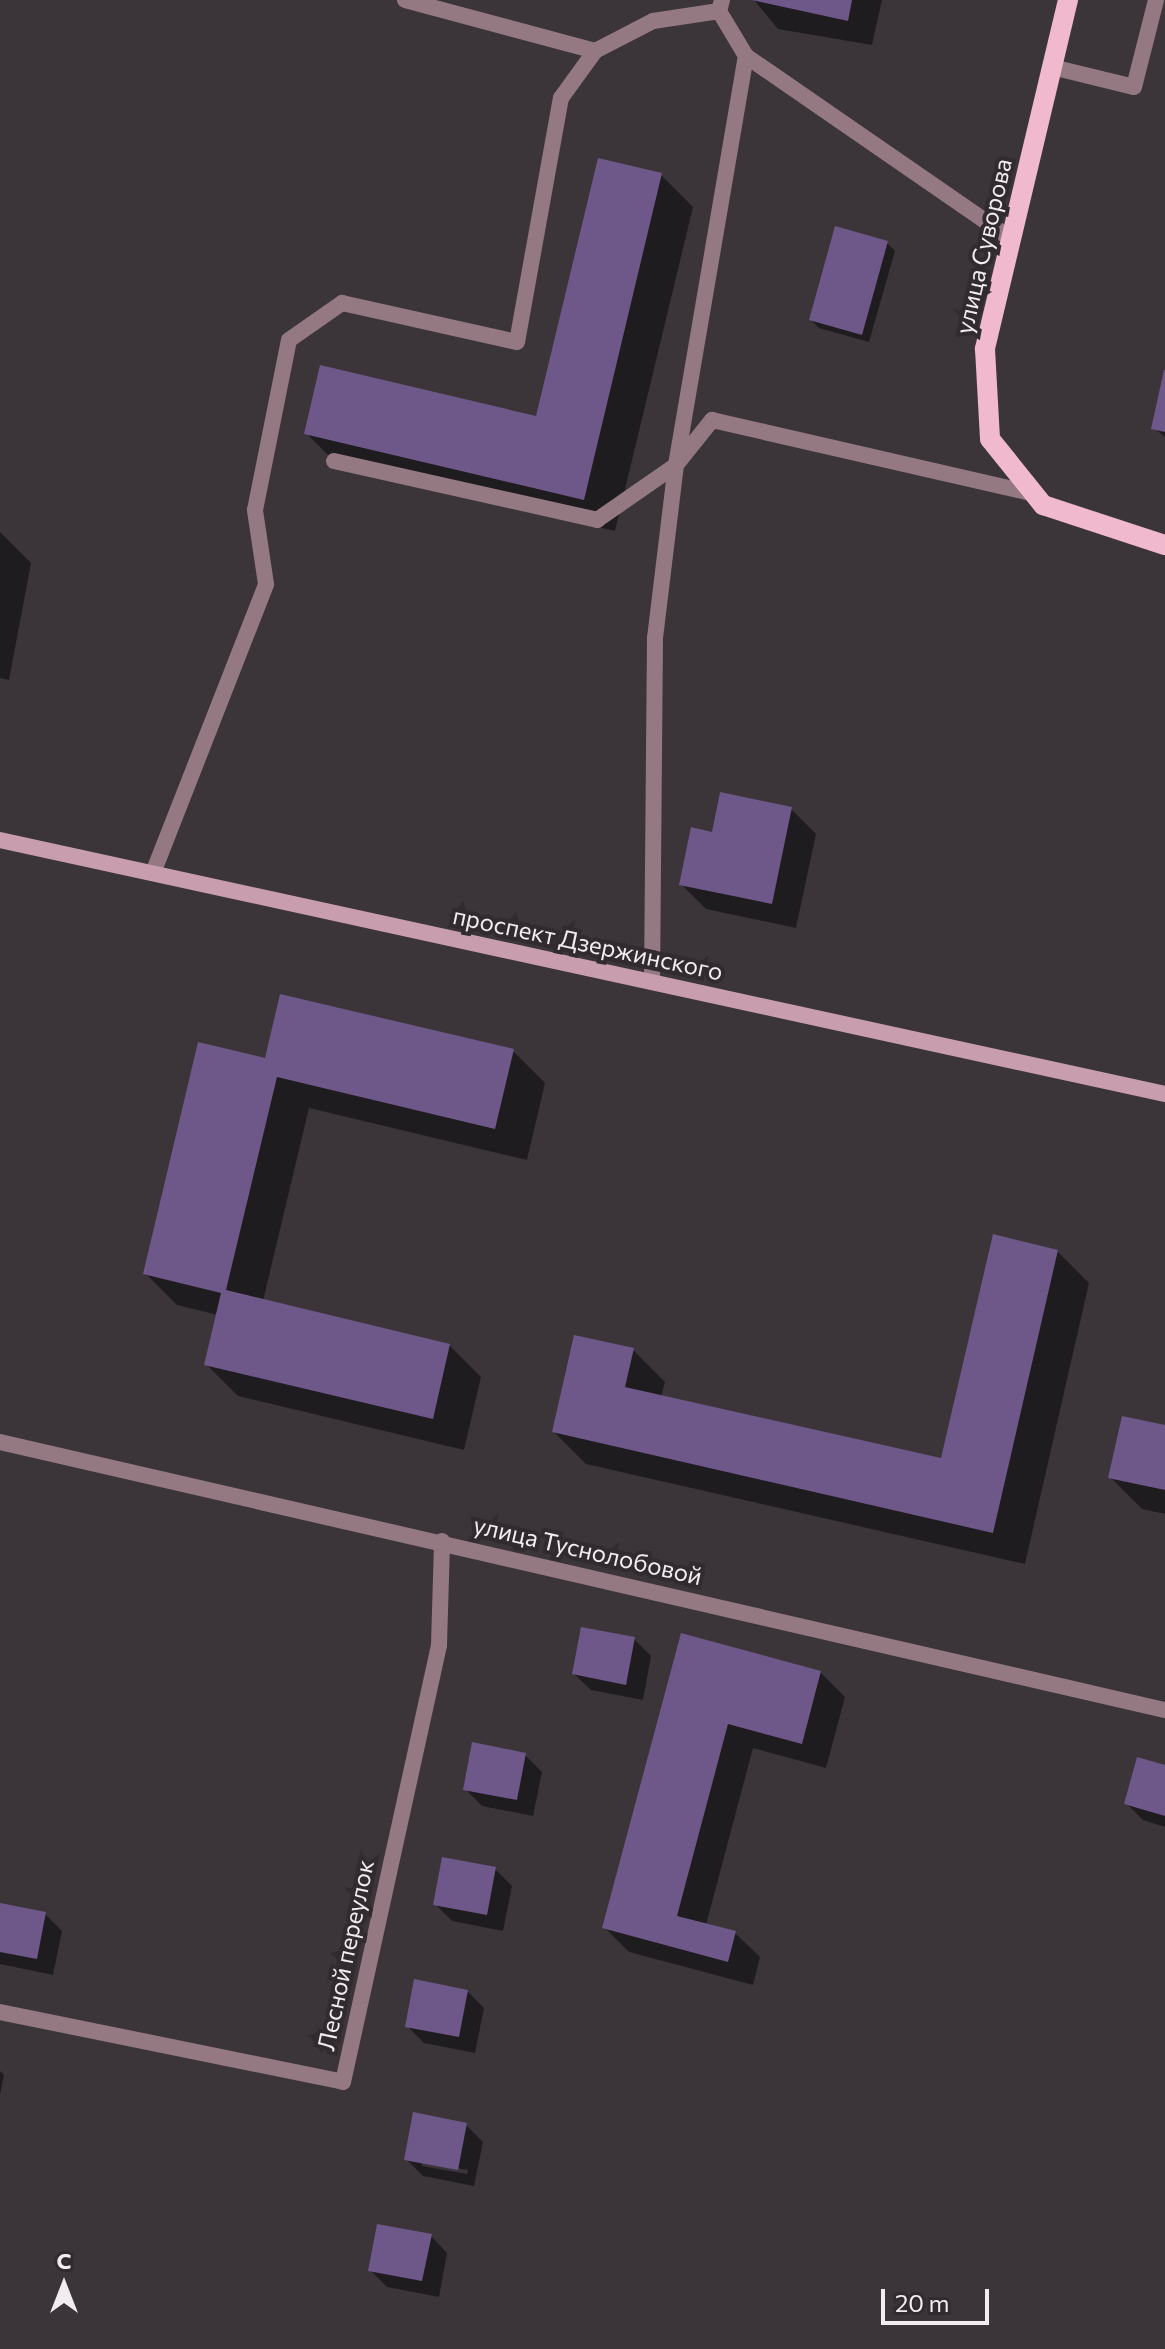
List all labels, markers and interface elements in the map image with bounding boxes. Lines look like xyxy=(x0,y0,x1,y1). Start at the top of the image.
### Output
street label: улица Суворова xyxy=(949,155,1017,337)
street label: проспект Дзержинского xyxy=(450,900,726,986)
street label: улица Туснолобовой xyxy=(471,1510,705,1590)
street label: Лесной переулок xyxy=(311,1857,379,2053)
north arrow xyxy=(24,2245,104,2325)
text: С xyxy=(56,2247,72,2274)
scale bar xyxy=(885,2273,993,2323)
text: 20 m xyxy=(895,2288,949,2317)

